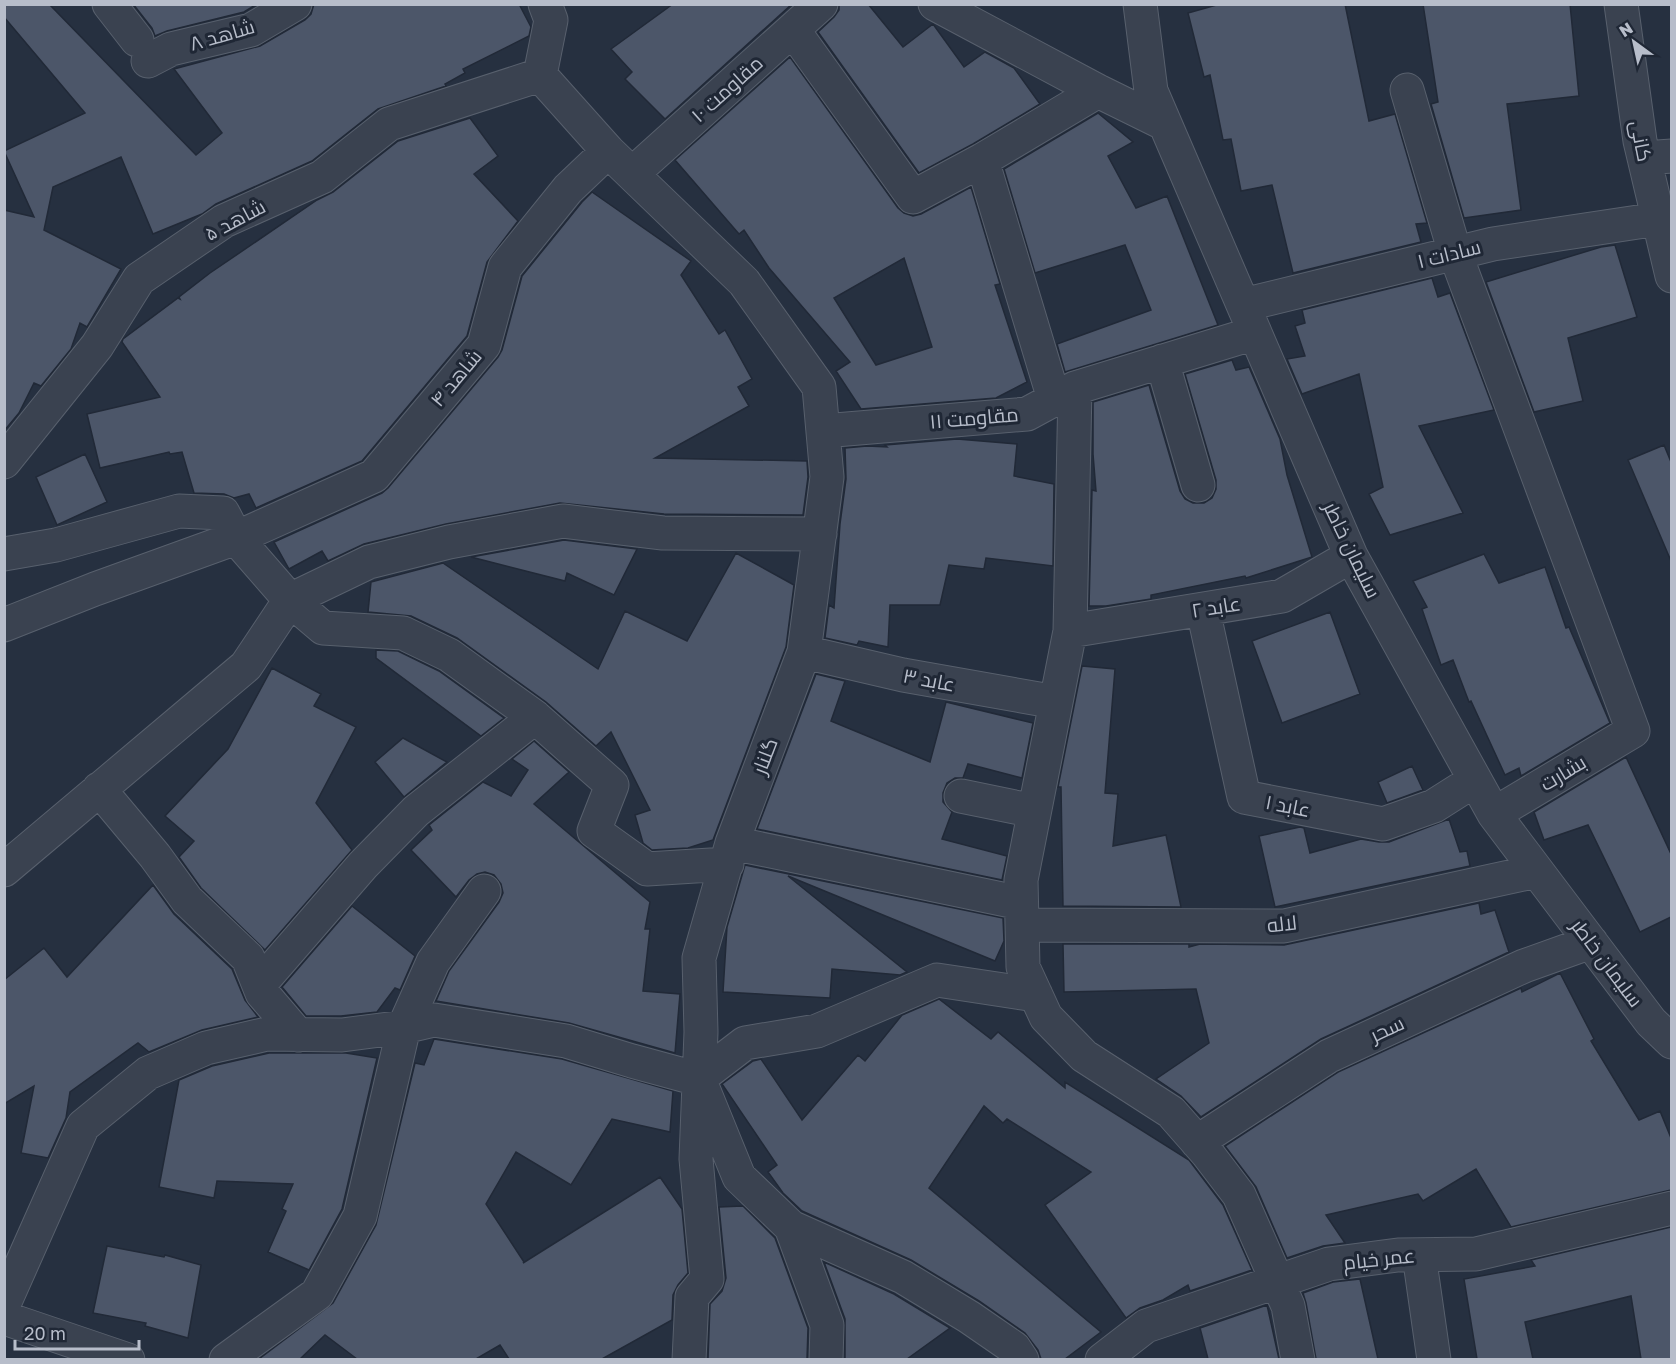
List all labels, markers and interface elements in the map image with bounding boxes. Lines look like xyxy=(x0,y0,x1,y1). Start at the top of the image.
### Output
north arrow xyxy=(1604,12,1664,72)
street label: شاهد ۸ xyxy=(186,13,257,55)
text: N xyxy=(1615,18,1636,41)
street label: مقاومت ۱۰ xyxy=(686,50,768,127)
street label: کانی xyxy=(1624,118,1658,164)
street label: شاهد ۵ xyxy=(200,193,269,245)
street label: سادات ۱ xyxy=(1415,234,1483,272)
street label: شاهد ۴ xyxy=(424,344,486,411)
street label: مقاومت ۱۱ xyxy=(929,401,1019,434)
street label: سلیمان خاطر xyxy=(1317,497,1387,602)
street label: عابد ۲ xyxy=(1190,590,1242,622)
street label: عابد ۳ xyxy=(901,662,957,696)
street label: گلنار xyxy=(746,734,783,778)
street label: بشارت xyxy=(1535,749,1590,796)
street label: عابد ۱ xyxy=(1264,789,1313,821)
street label: لاله xyxy=(1266,910,1298,937)
street label: سلیمان خاطر xyxy=(1565,913,1649,1012)
street label: سحر xyxy=(1365,1010,1408,1048)
street label: عمر خیام xyxy=(1342,1242,1416,1277)
scale bar xyxy=(15,1313,140,1351)
text: 20 m xyxy=(24,1322,66,1344)

